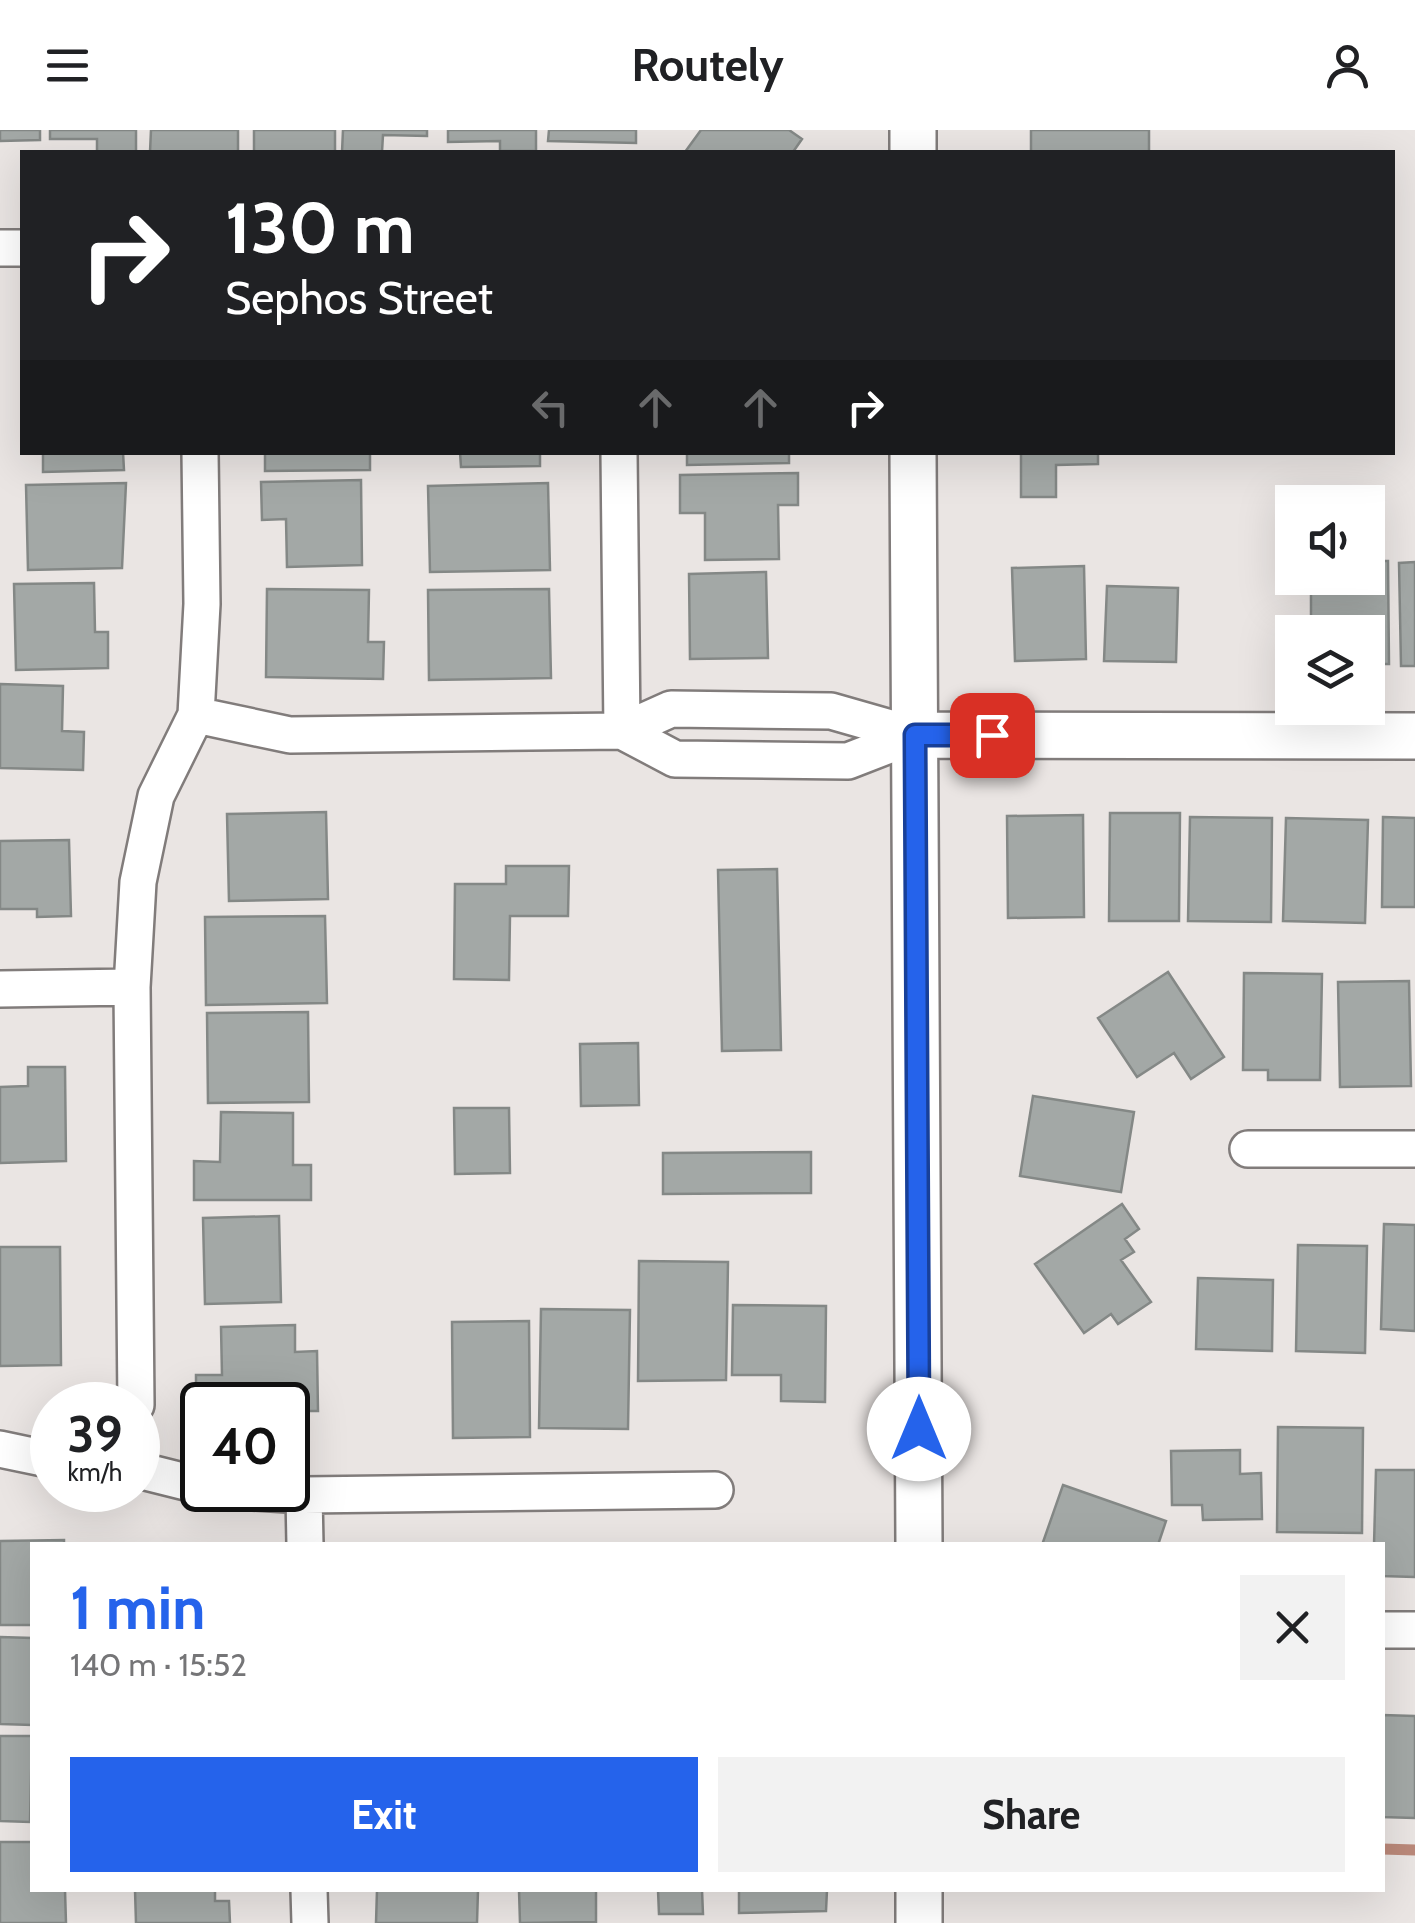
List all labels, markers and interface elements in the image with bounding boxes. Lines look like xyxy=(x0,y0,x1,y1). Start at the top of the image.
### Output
icon: menu xyxy=(40,38,95,93)
text: Routely xyxy=(631,38,784,92)
icon: person xyxy=(1320,38,1375,93)
text: 130 m xyxy=(225,185,415,271)
icon: right xyxy=(60,190,190,320)
text: Sephos Street xyxy=(225,271,493,325)
icon: left xyxy=(523,380,578,435)
icon: ahead xyxy=(628,380,683,435)
icon: ahead xyxy=(733,380,788,435)
icon: right xyxy=(838,380,893,435)
map controls xyxy=(1275,485,1385,725)
button: sound xyxy=(1275,485,1385,595)
button: layers xyxy=(1275,615,1385,725)
pin xyxy=(950,693,1035,778)
icon: arrive xyxy=(965,708,1020,763)
position arrow xyxy=(867,1377,971,1481)
speed limit sign: 40 xyxy=(180,1382,310,1512)
text: 39 xyxy=(67,1404,123,1465)
text: km/h xyxy=(68,1457,122,1487)
text: 1 min xyxy=(70,1571,205,1644)
button: close xyxy=(1240,1575,1345,1680)
text: 140 m · 15:52 xyxy=(70,1645,247,1684)
button: Exit xyxy=(70,1757,698,1872)
button: Share xyxy=(718,1757,1345,1872)

